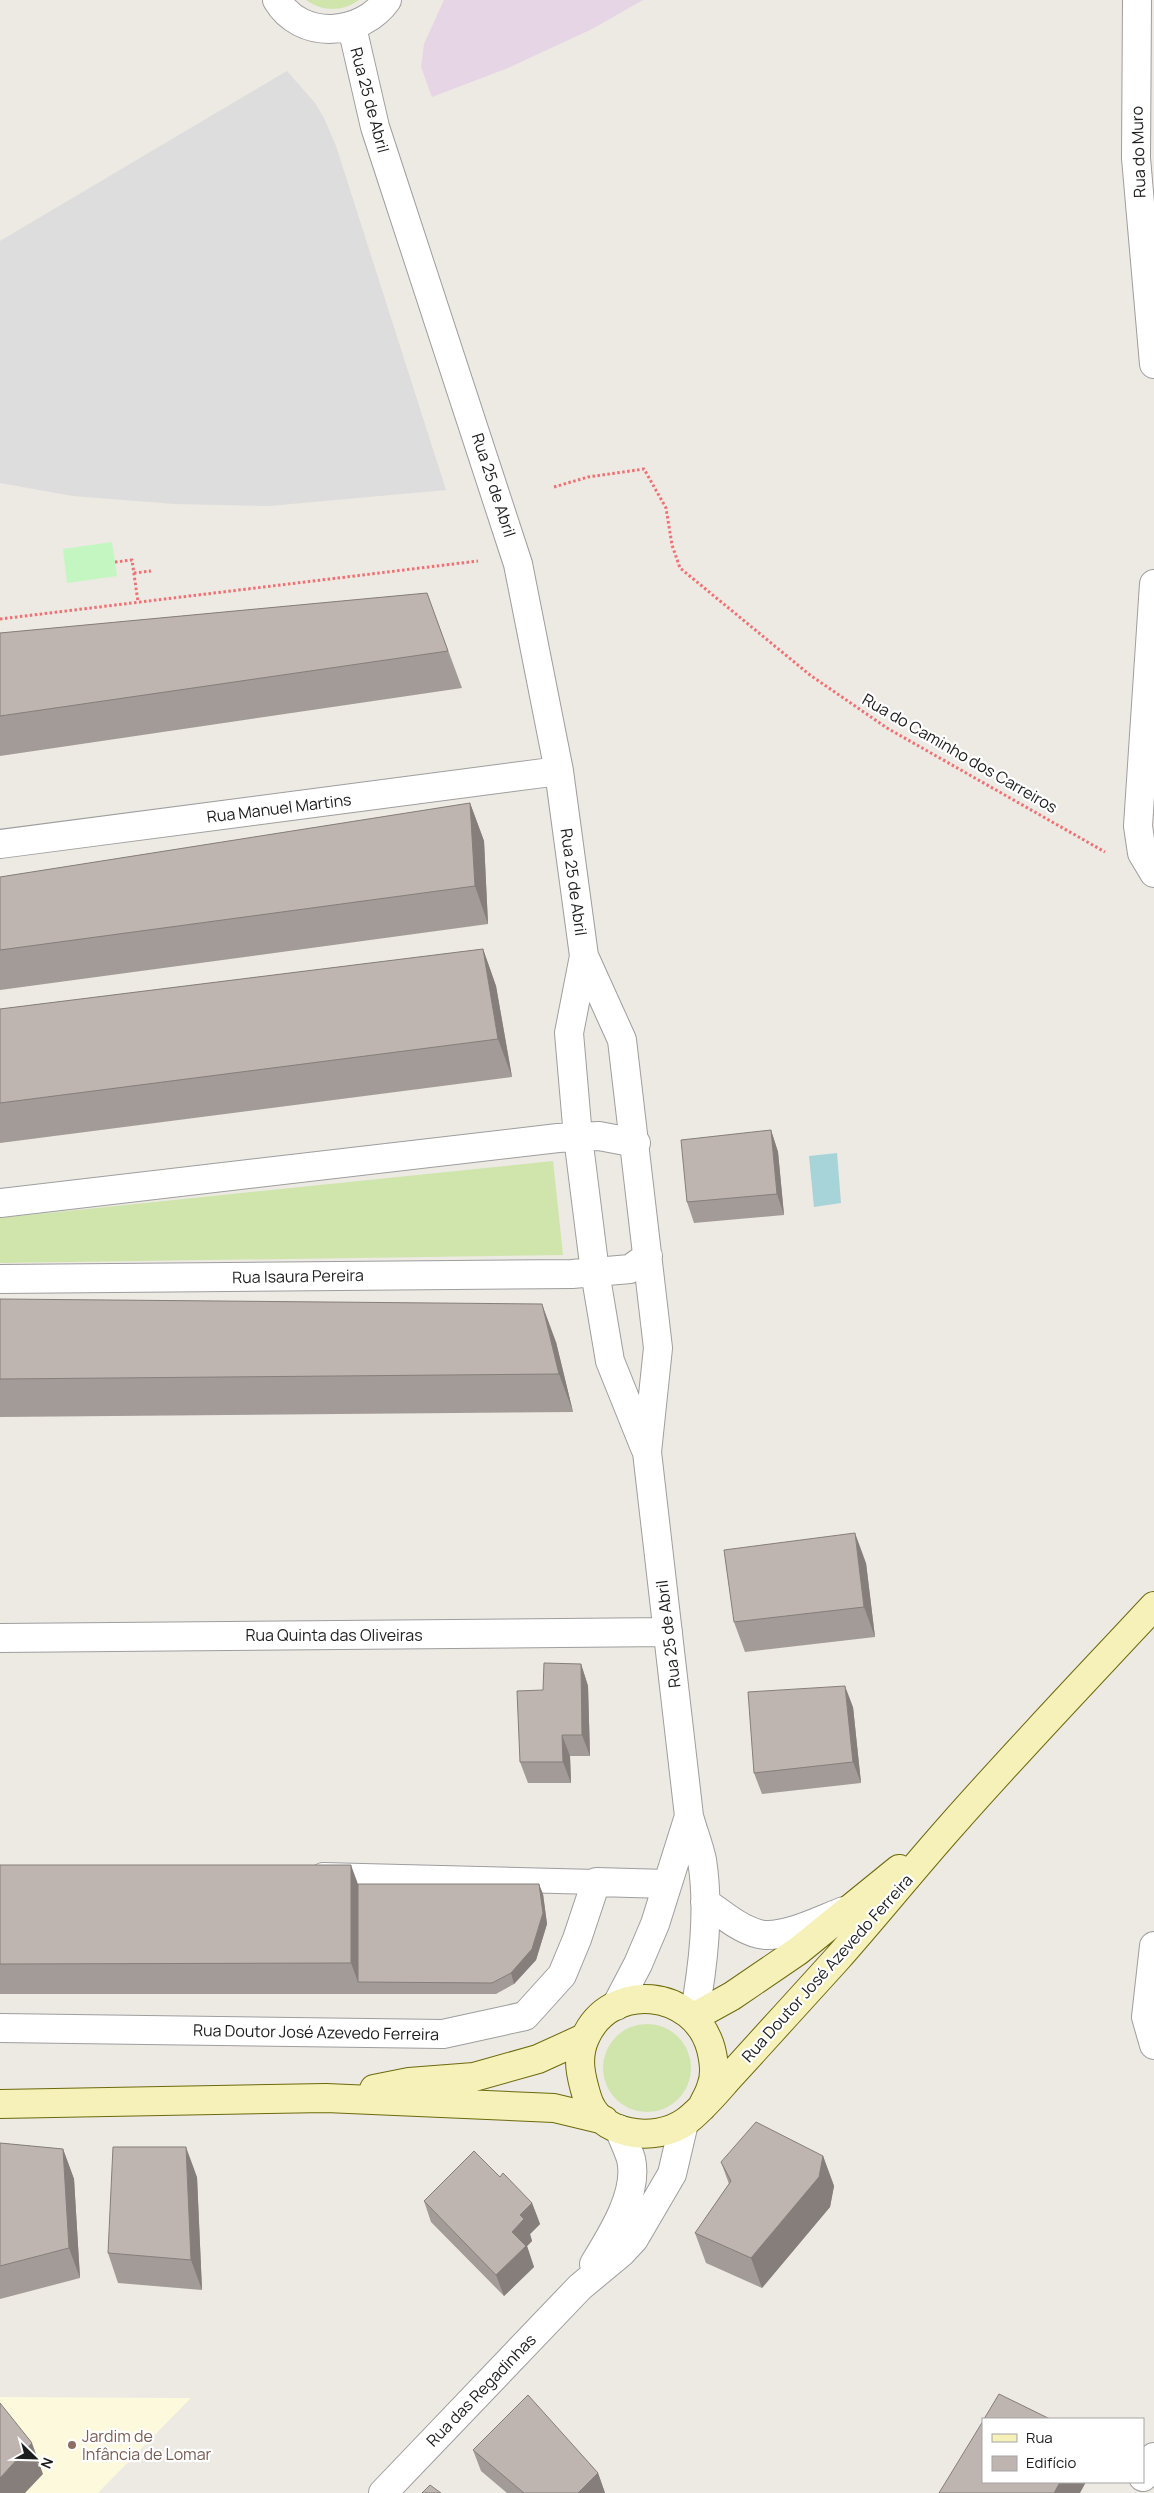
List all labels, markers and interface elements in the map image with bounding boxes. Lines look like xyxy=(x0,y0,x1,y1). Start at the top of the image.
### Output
street label: Rua 25 de Abril xyxy=(345,45,395,155)
street label: Rua do Muro xyxy=(1125,106,1151,198)
street label: Rua 25 de Abril xyxy=(467,430,521,540)
street label: Rua do Caminho dos Carreiros xyxy=(858,688,1062,818)
street label: Rua Manuel Martins xyxy=(205,788,353,828)
street label: Rua 25 de Abril xyxy=(556,827,592,937)
street label: Rua Isaura Pereira xyxy=(232,1264,364,1288)
street label: Rua 25 de Abril xyxy=(650,1579,686,1689)
street label: Rua Quinta das Oliveiras xyxy=(245,1624,423,1646)
street label: Rua Doutor José Azevedo Ferreira xyxy=(737,1869,917,2067)
street label: Rua Doutor José Azevedo Ferreira xyxy=(193,2019,439,2045)
street label: Rua das Regadinhas xyxy=(421,2329,541,2451)
legend xyxy=(982,2418,1144,2483)
place label: Jardim de Infância de Lomar xyxy=(82,2425,212,2465)
text: Rua xyxy=(1026,2427,1053,2448)
north arrow xyxy=(10,2433,60,2483)
marker: Jardim de Infância de Lomar xyxy=(66,2439,78,2451)
text: Edifício xyxy=(1026,2452,1077,2473)
text: N xyxy=(37,2455,58,2472)

